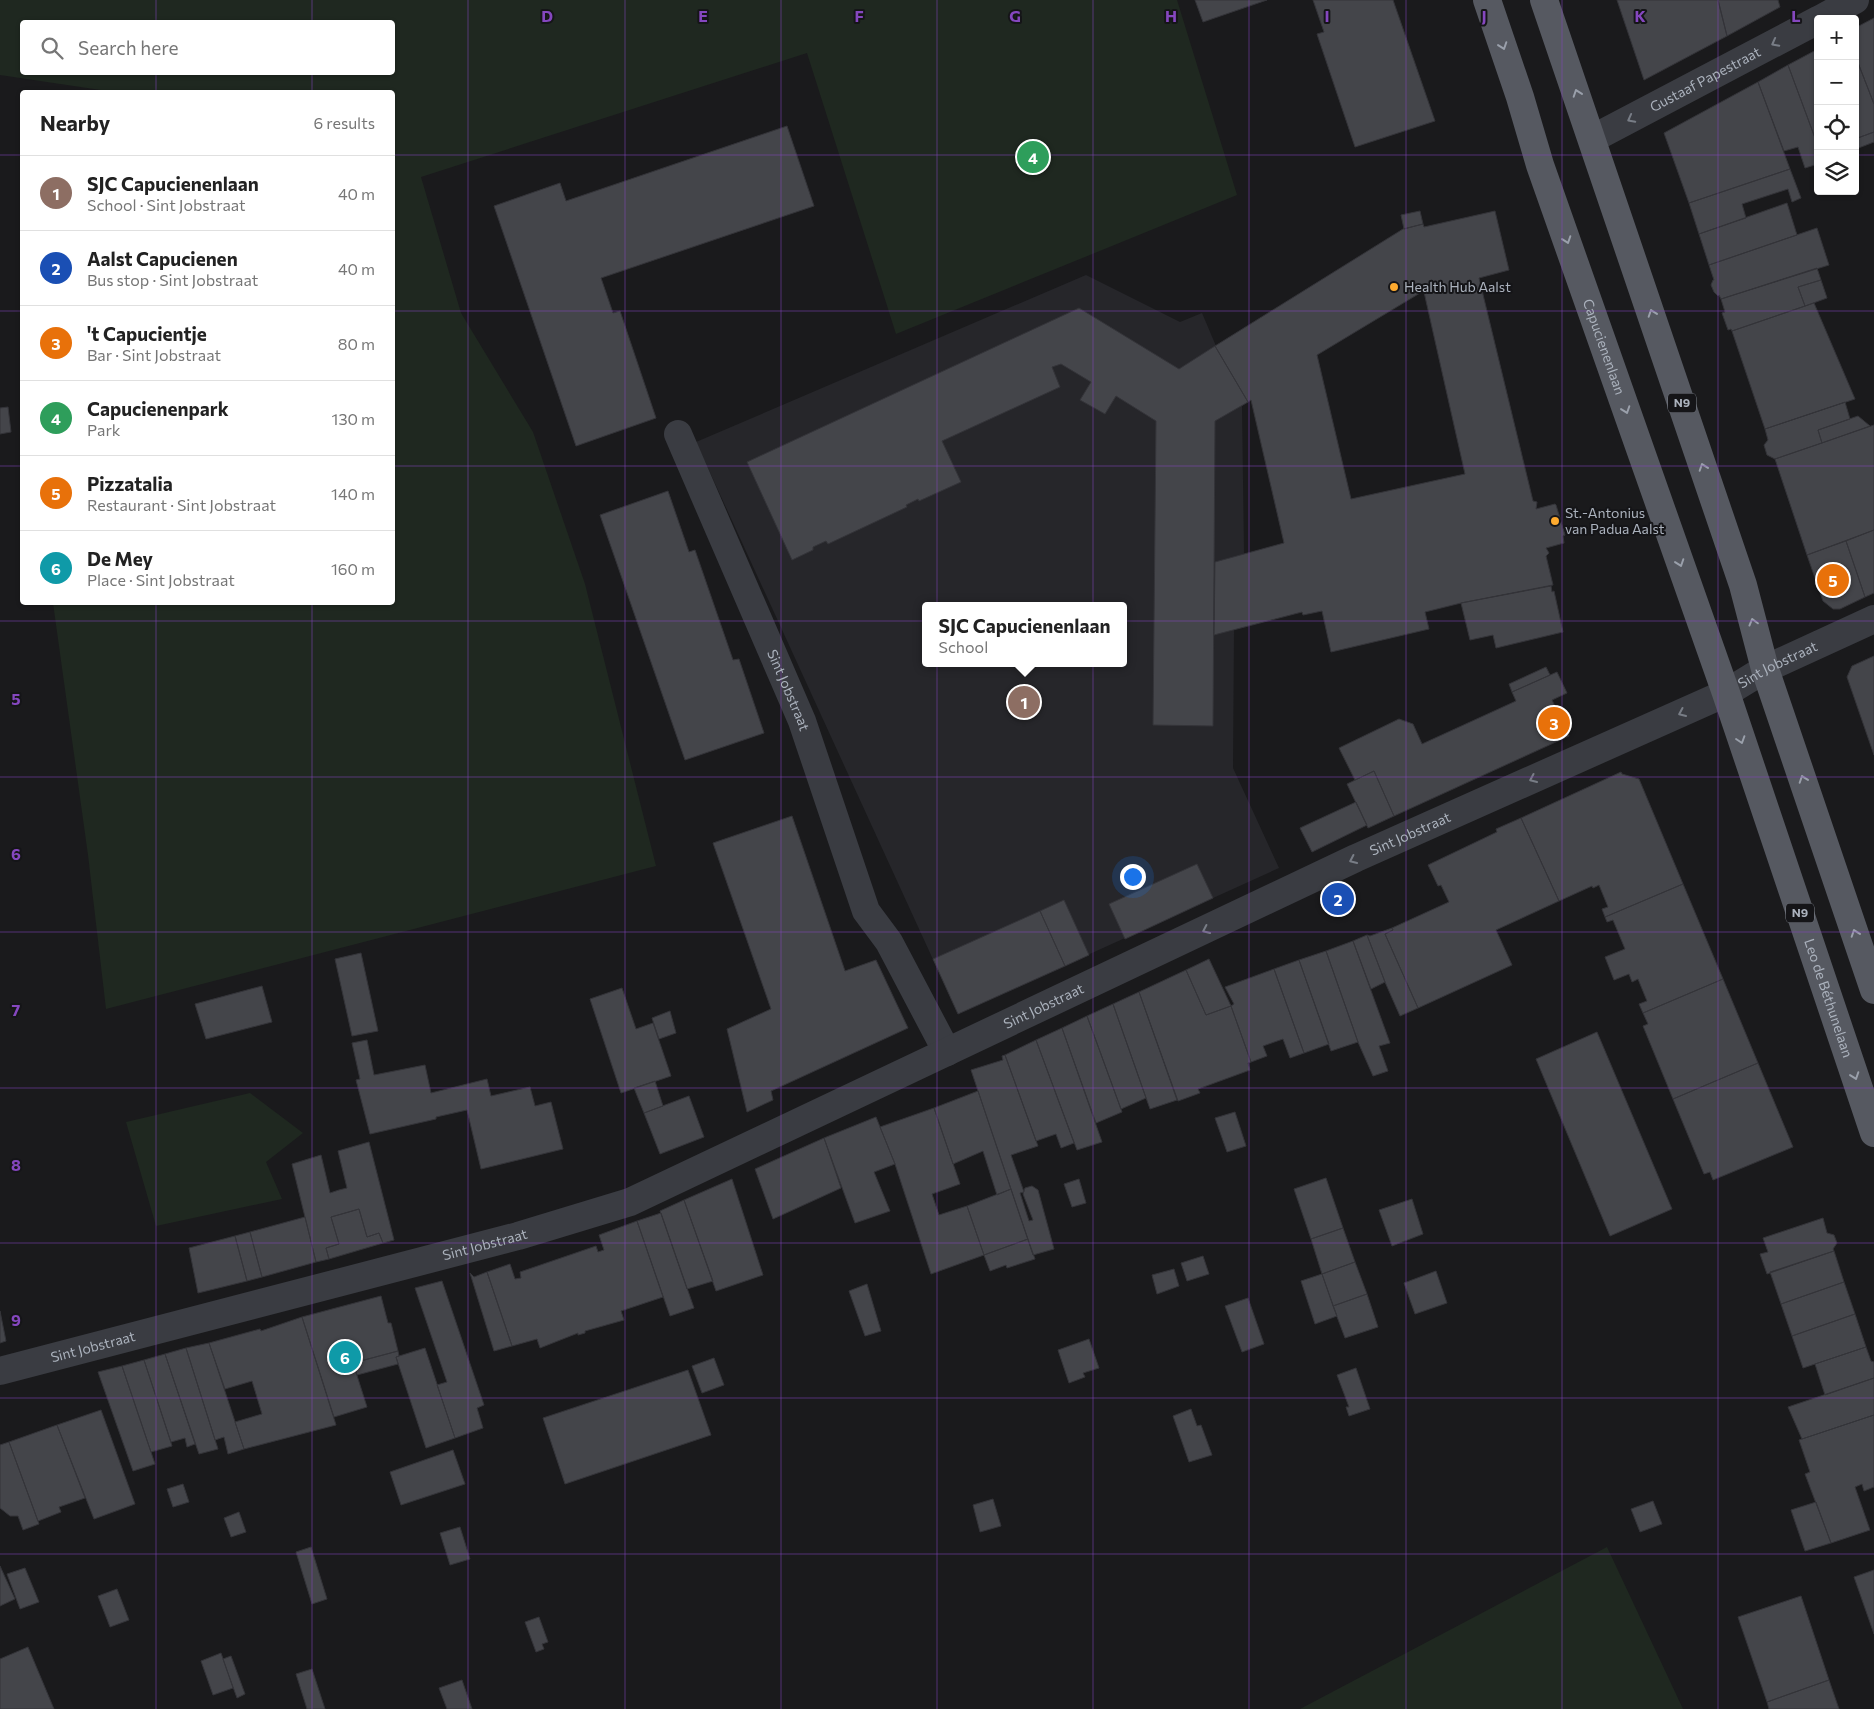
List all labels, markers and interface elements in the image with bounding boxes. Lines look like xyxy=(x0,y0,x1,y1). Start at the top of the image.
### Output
text: D xyxy=(541,6,553,25)
text: E xyxy=(698,6,708,25)
text: F xyxy=(854,6,864,25)
text: G xyxy=(1009,6,1021,25)
text: H xyxy=(1165,6,1177,25)
text: I xyxy=(1324,6,1330,25)
text: J xyxy=(1481,6,1487,25)
text: K xyxy=(1634,6,1646,25)
text: L xyxy=(1791,6,1801,25)
map controls xyxy=(1814,15,1859,195)
button: + xyxy=(1814,15,1859,60)
search box xyxy=(20,20,395,75)
icon: search xyxy=(38,34,66,62)
text: Search here xyxy=(78,36,178,59)
one-way arrow xyxy=(1771,36,1780,46)
one-way arrow xyxy=(1497,41,1507,50)
street label: Gustaaf Papestraat xyxy=(1647,43,1764,115)
button: − xyxy=(1814,60,1859,105)
one-way arrow xyxy=(1572,89,1582,98)
button: locate xyxy=(1814,105,1859,150)
text: Nearby xyxy=(40,110,110,135)
text: 6 results xyxy=(314,113,375,132)
one-way arrow xyxy=(1627,113,1636,123)
pin: 4 xyxy=(1017,138,1049,176)
button: layers xyxy=(1814,150,1859,195)
text: SJC Capucienenlaan xyxy=(87,172,259,195)
text: 1 xyxy=(52,184,60,203)
text: 40 m xyxy=(338,184,375,203)
text: School · Sint Jobstraat xyxy=(87,195,246,214)
one-way arrow xyxy=(1561,236,1571,244)
text: Aalst Capucienen xyxy=(87,247,238,270)
text: 2 xyxy=(51,259,61,278)
text: 40 m xyxy=(338,259,375,278)
text: Bus stop · Sint Jobstraat xyxy=(87,270,258,289)
place label: Health Hub Aalst xyxy=(1404,278,1511,295)
marker: Health Hub Aalst xyxy=(1388,281,1400,293)
street label: Capucienenlaan xyxy=(1580,296,1629,397)
one-way arrow xyxy=(1647,310,1657,318)
text: 't Capucientje xyxy=(87,322,207,345)
text: 3 xyxy=(51,334,61,353)
text: 80 m xyxy=(338,334,375,353)
text: Bar · Sint Jobstraat xyxy=(87,345,221,364)
road number: N9 xyxy=(1668,393,1696,412)
text: Capucienenpark xyxy=(87,397,229,420)
one-way arrow xyxy=(1620,405,1630,414)
text: 4 xyxy=(51,409,61,428)
text: 130 m xyxy=(332,409,375,428)
text: Park xyxy=(87,420,120,439)
one-way arrow xyxy=(1699,464,1709,472)
text: Pizzatalia xyxy=(87,472,173,495)
text: 5 xyxy=(51,484,61,503)
text: 140 m xyxy=(331,484,375,503)
text: Restaurant · Sint Jobstraat xyxy=(87,495,276,514)
place label: St.-Antonius van Padua Aalst xyxy=(1565,504,1665,537)
marker: St.-Antonius van Padua Aalst xyxy=(1549,515,1561,527)
text: De Mey xyxy=(87,547,153,570)
one-way arrow xyxy=(1674,558,1684,567)
text: 6 xyxy=(51,559,61,578)
text: 160 m xyxy=(331,559,375,578)
pin: 5 xyxy=(1817,561,1849,599)
text: Place · Sint Jobstraat xyxy=(87,570,235,589)
popup xyxy=(922,602,1127,667)
text: SJC Capucienenlaan xyxy=(939,614,1110,637)
one-way arrow xyxy=(1748,619,1758,627)
text: School xyxy=(939,637,988,656)
street label: Sint Jobstraat xyxy=(1735,637,1820,692)
street label: Sint Jobstraat xyxy=(764,647,814,733)
pin: 1 xyxy=(1008,683,1040,721)
text: 5 xyxy=(11,689,21,708)
pin: 3 xyxy=(1538,704,1570,742)
one-way arrow xyxy=(1678,707,1687,718)
one-way arrow xyxy=(1735,735,1745,743)
one-way arrow xyxy=(1529,773,1538,784)
one-way arrow xyxy=(1798,776,1808,784)
street label: Sint Jobstraat xyxy=(1367,808,1453,859)
text: 6 xyxy=(11,844,21,863)
one-way arrow xyxy=(1349,854,1358,864)
your location xyxy=(1120,864,1146,890)
pin: 2 xyxy=(1322,880,1354,918)
road number: N9 xyxy=(1786,904,1814,922)
one-way arrow xyxy=(1202,923,1211,934)
one-way arrow xyxy=(1850,929,1860,938)
street label: Leo de Béthunelaan xyxy=(1801,936,1857,1060)
street label: Sint Jobstraat xyxy=(1000,979,1086,1032)
text: 7 xyxy=(12,1000,21,1019)
one-way arrow xyxy=(1849,1071,1859,1080)
text: 8 xyxy=(11,1155,21,1174)
street label: Sint Jobstraat xyxy=(441,1225,529,1263)
text: 9 xyxy=(11,1310,21,1329)
street label: Sint Jobstraat xyxy=(49,1327,137,1365)
pin: 6 xyxy=(329,1338,361,1376)

